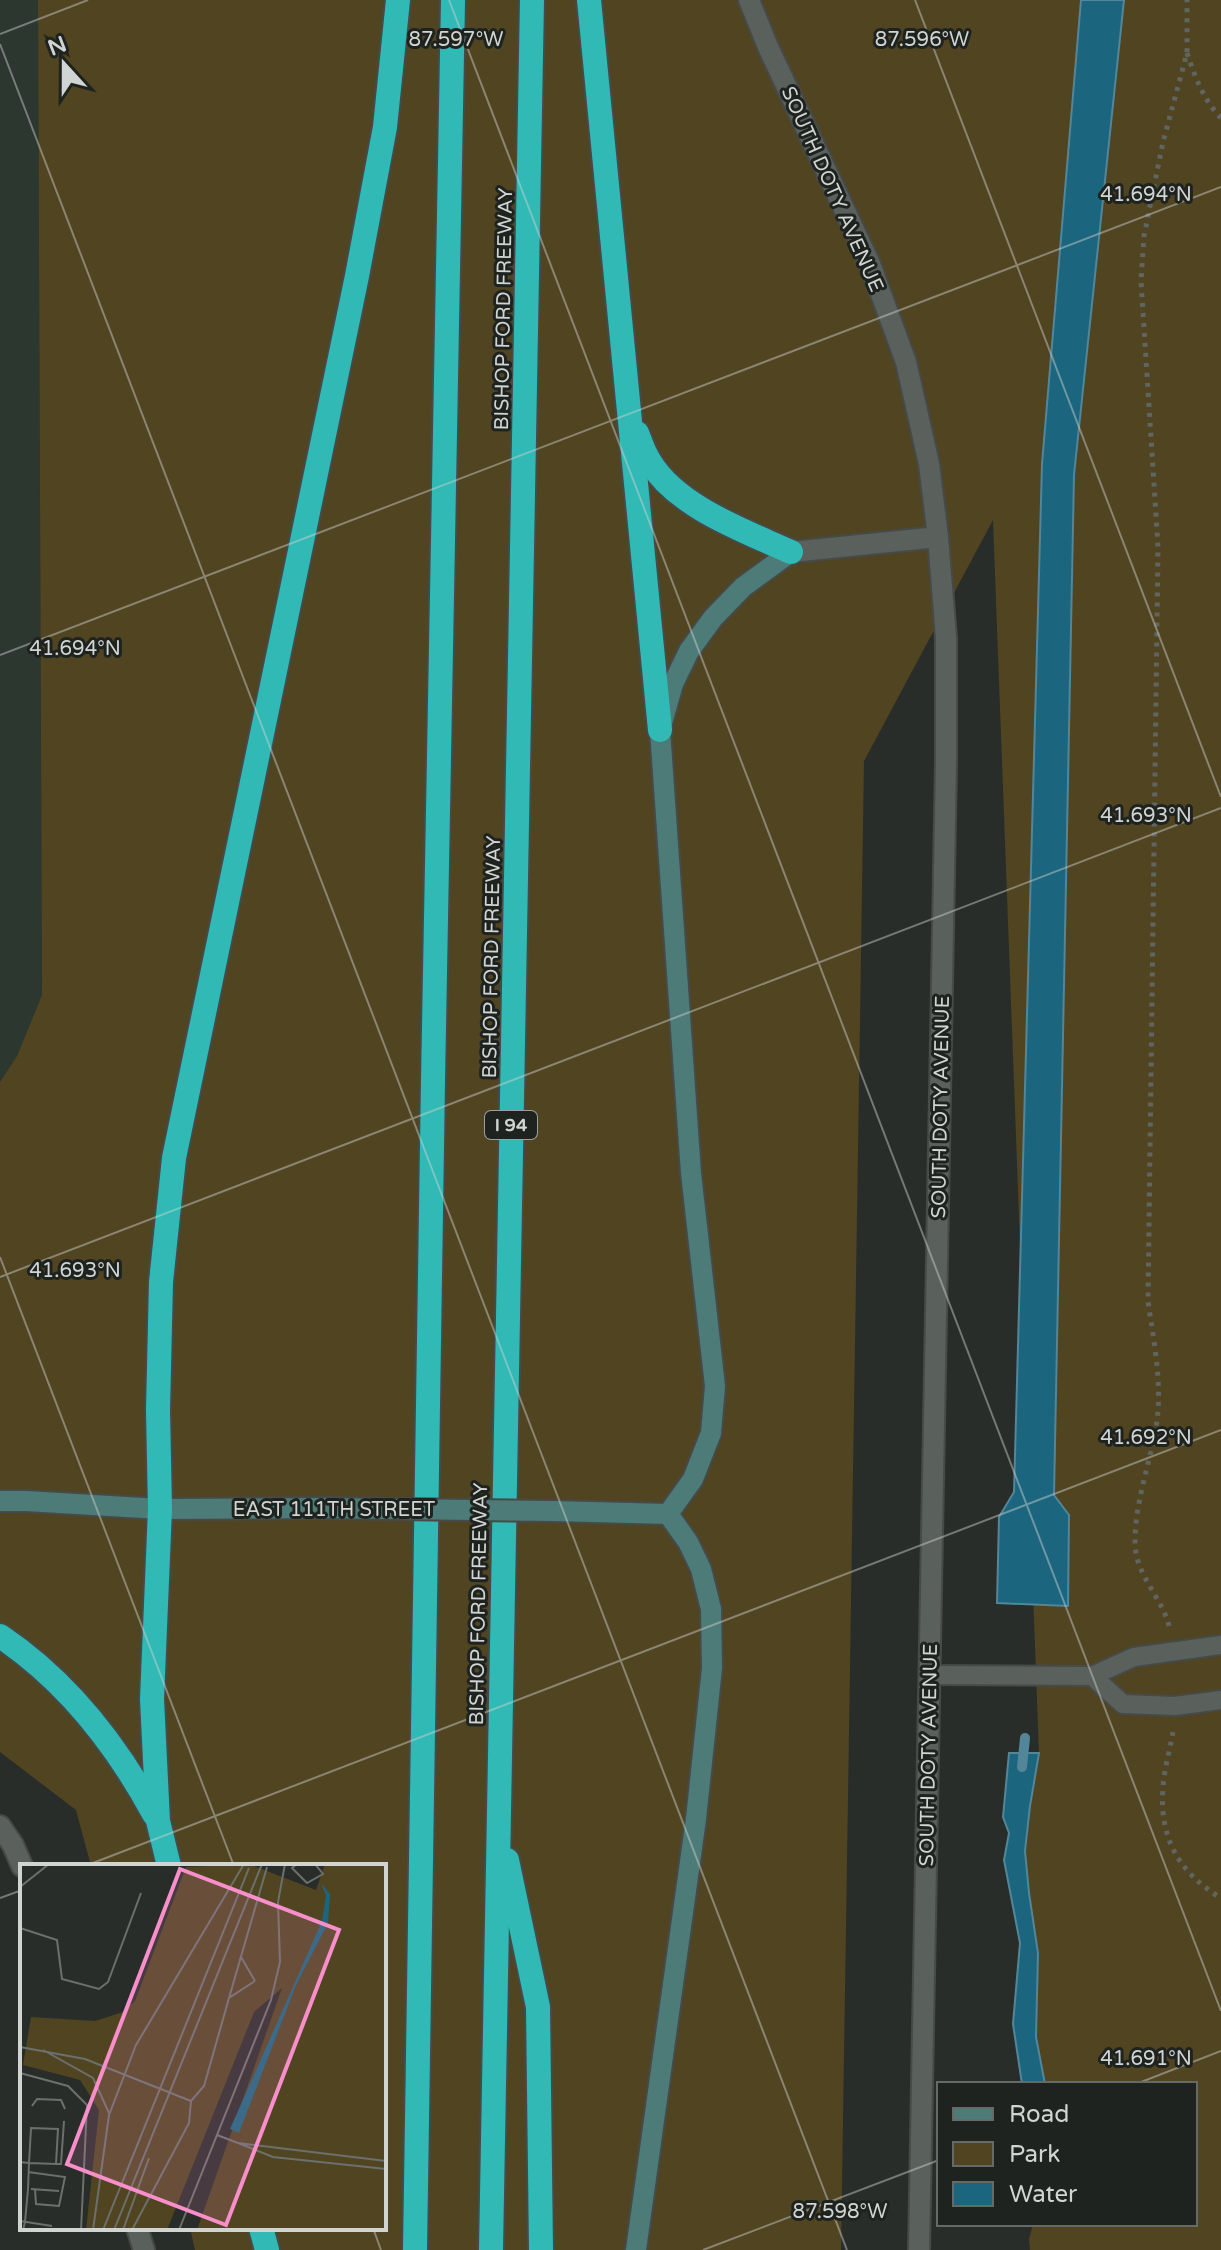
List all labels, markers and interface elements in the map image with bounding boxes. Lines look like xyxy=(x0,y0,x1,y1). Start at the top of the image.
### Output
north arrow xyxy=(24,24,104,104)
text: 87.597°W xyxy=(408,28,504,52)
text: 87.596°W xyxy=(875,28,969,52)
text: N xyxy=(44,31,70,62)
street label: SOUTH DOTY AVENUE xyxy=(776,83,888,296)
text: 41.694°N xyxy=(1100,183,1192,207)
street label: BISHOP FORD FREEWAY xyxy=(490,187,518,431)
text: 41.694°N xyxy=(29,637,121,661)
text: 41.693°N xyxy=(1100,804,1192,828)
street label: BISHOP FORD FREEWAY xyxy=(478,835,506,1079)
street label: SOUTH DOTY AVENUE xyxy=(927,996,955,1219)
road number: I 94 xyxy=(485,1111,537,1139)
text: 41.693°N xyxy=(29,1259,121,1283)
text: 41.692°N xyxy=(1100,1426,1192,1450)
street label: BISHOP FORD FREEWAY xyxy=(465,1482,493,1726)
street label: EAST 111TH STREET xyxy=(233,1498,435,1522)
street label: SOUTH DOTY AVENUE xyxy=(915,1644,943,1867)
inset map xyxy=(20,1864,386,2230)
text: 41.691°N xyxy=(1100,2047,1192,2071)
legend xyxy=(937,2082,1197,2226)
text: Road xyxy=(1009,2100,1069,2129)
text: Park xyxy=(1009,2140,1060,2169)
text: Water xyxy=(1009,2180,1078,2209)
text: 87.598°W xyxy=(793,2200,887,2224)

